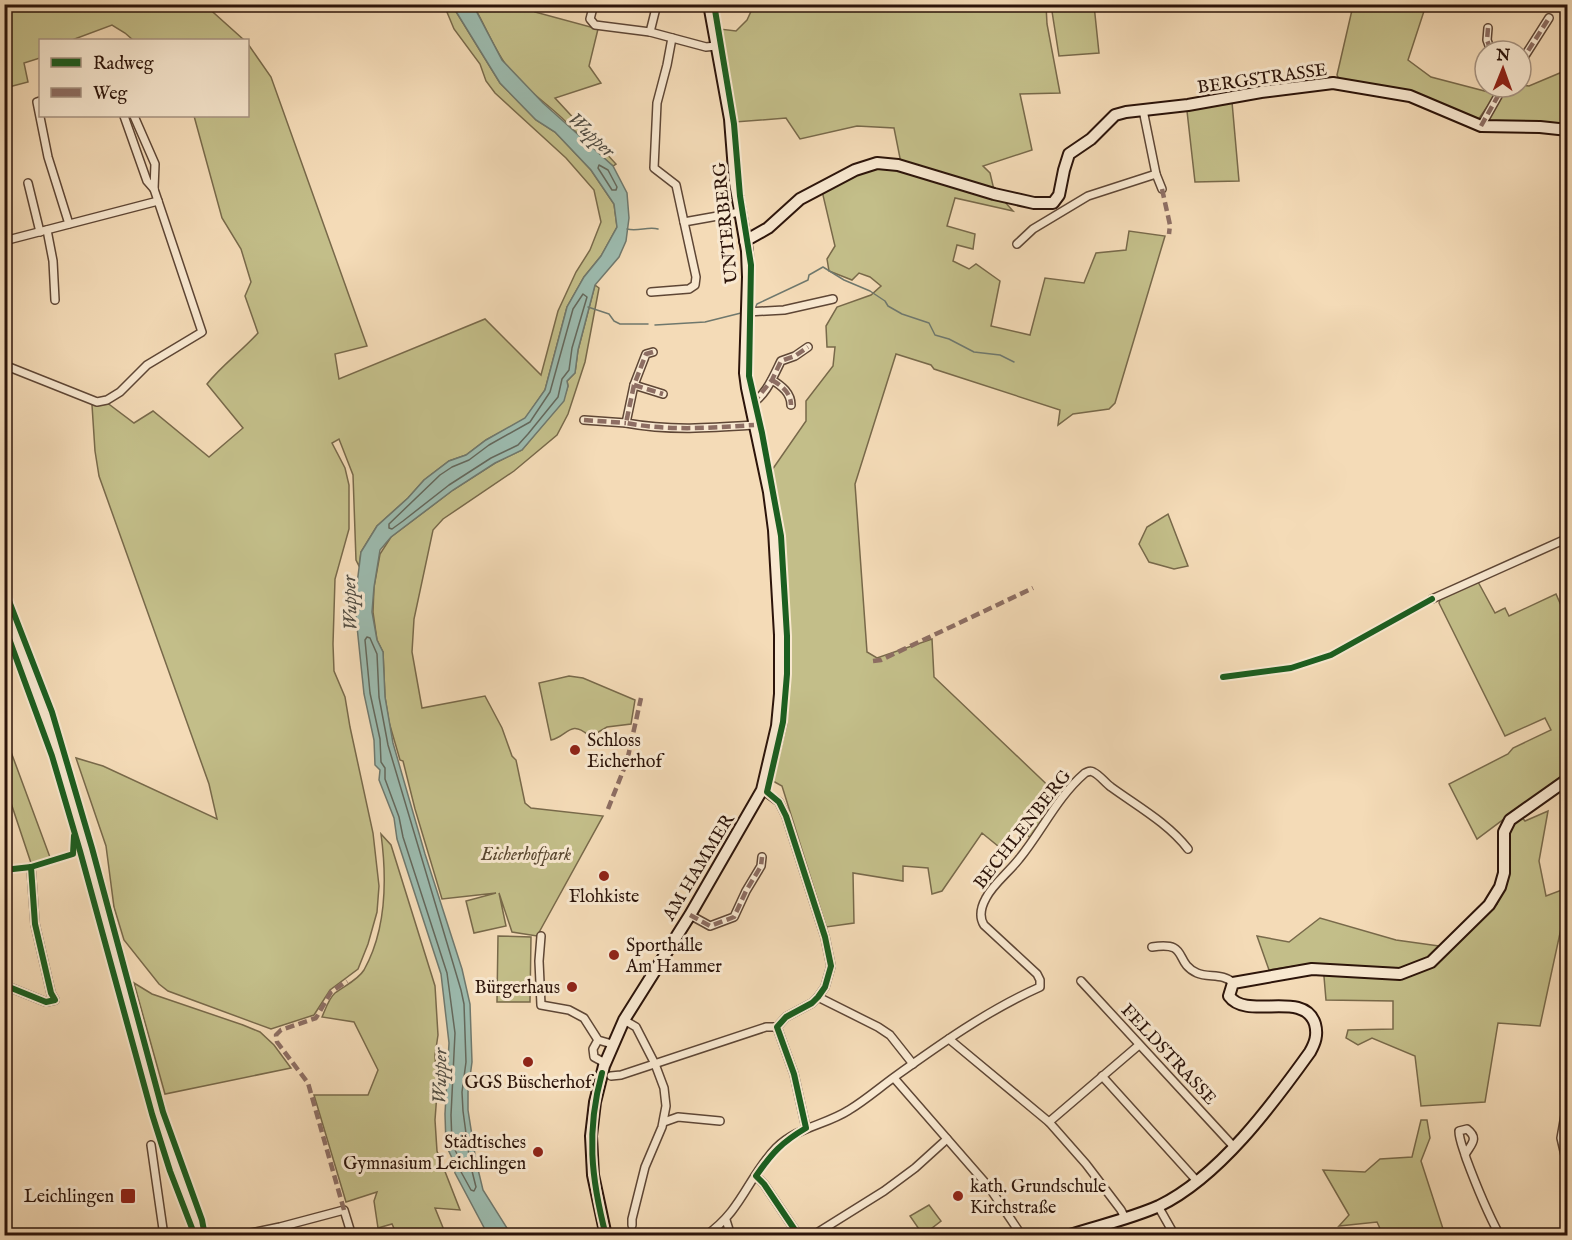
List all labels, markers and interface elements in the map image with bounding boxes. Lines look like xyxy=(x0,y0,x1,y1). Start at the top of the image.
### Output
legend xyxy=(39,39,249,117)
north arrow xyxy=(1473,39,1533,99)
text: N xyxy=(1495,46,1510,66)
text: Radweg xyxy=(93,53,154,76)
street label: BERGSTRASSE xyxy=(1196,59,1329,100)
text: Weg xyxy=(93,83,128,106)
water label: Wupper xyxy=(562,107,621,164)
street label: UNTERBERG xyxy=(709,160,744,285)
water label: Wupper xyxy=(337,574,364,631)
place label: Schloss Eicherhof xyxy=(587,730,665,774)
marker: Schloss Eicherhof xyxy=(568,743,582,757)
street label: BECHLENBERG xyxy=(969,765,1077,894)
street label: AM HAMMER xyxy=(658,809,741,926)
park label: Eicherhofpark xyxy=(480,844,571,867)
marker: Flohkiste xyxy=(597,869,611,883)
place label: Flohkiste xyxy=(569,886,639,909)
place label: Sporthalle Am Hammer xyxy=(625,935,722,979)
marker: Sporthalle Am Hammer xyxy=(607,948,621,962)
place label: Bürgerhaus xyxy=(475,977,560,1000)
marker: Bürgerhaus xyxy=(565,980,579,994)
street label: FELDSTRASSE xyxy=(1115,1000,1221,1110)
water label: Wupper xyxy=(428,1047,454,1104)
marker: GGS Büscherhof xyxy=(521,1055,535,1069)
place label: GGS Büscherhof xyxy=(464,1072,595,1095)
place label: Städtisches Gymnasium Leichlingen xyxy=(343,1132,526,1176)
marker: Städtisches Gymnasium Leichlingen xyxy=(531,1145,545,1159)
place label: kath. Grundschule Kirchstraße xyxy=(970,1176,1106,1220)
place label: Leichlingen xyxy=(24,1186,114,1209)
marker: Leichlingen xyxy=(119,1187,137,1205)
marker: kath. Grundschule Kirchstraße xyxy=(951,1189,965,1203)

